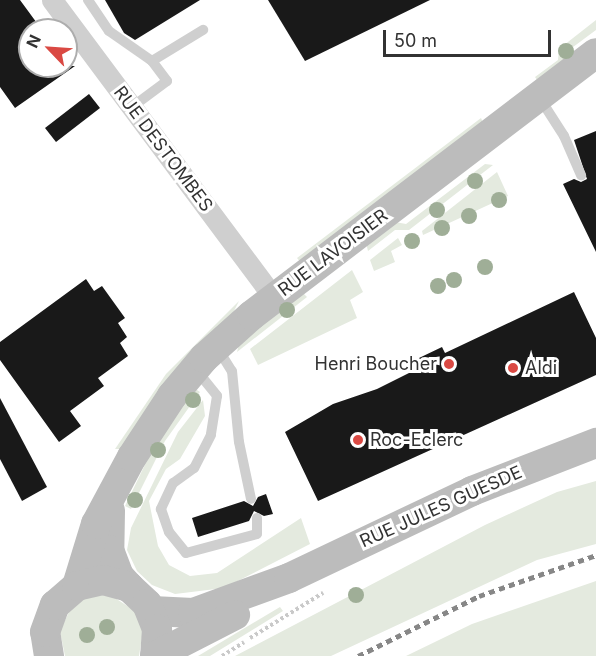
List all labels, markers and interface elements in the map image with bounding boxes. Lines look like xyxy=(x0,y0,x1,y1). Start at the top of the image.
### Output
north arrow xyxy=(18,18,78,78)
scale bar xyxy=(386,18,554,56)
text: 50 m xyxy=(394,30,437,51)
text: N xyxy=(22,31,45,51)
street label: RUE DESTOMBES xyxy=(109,82,217,216)
street label: RUE LAVOISIER xyxy=(274,205,392,301)
place label: Henri Boucher xyxy=(315,353,437,375)
marker: Henri Boucher xyxy=(442,357,456,371)
place label: Aldi xyxy=(525,357,557,379)
marker: Aldi xyxy=(506,361,520,375)
place label: Roc-Eclerc xyxy=(370,429,463,451)
marker: Roc-Eclerc xyxy=(351,433,365,447)
street label: RUE JULES GUESDE xyxy=(357,462,525,552)

